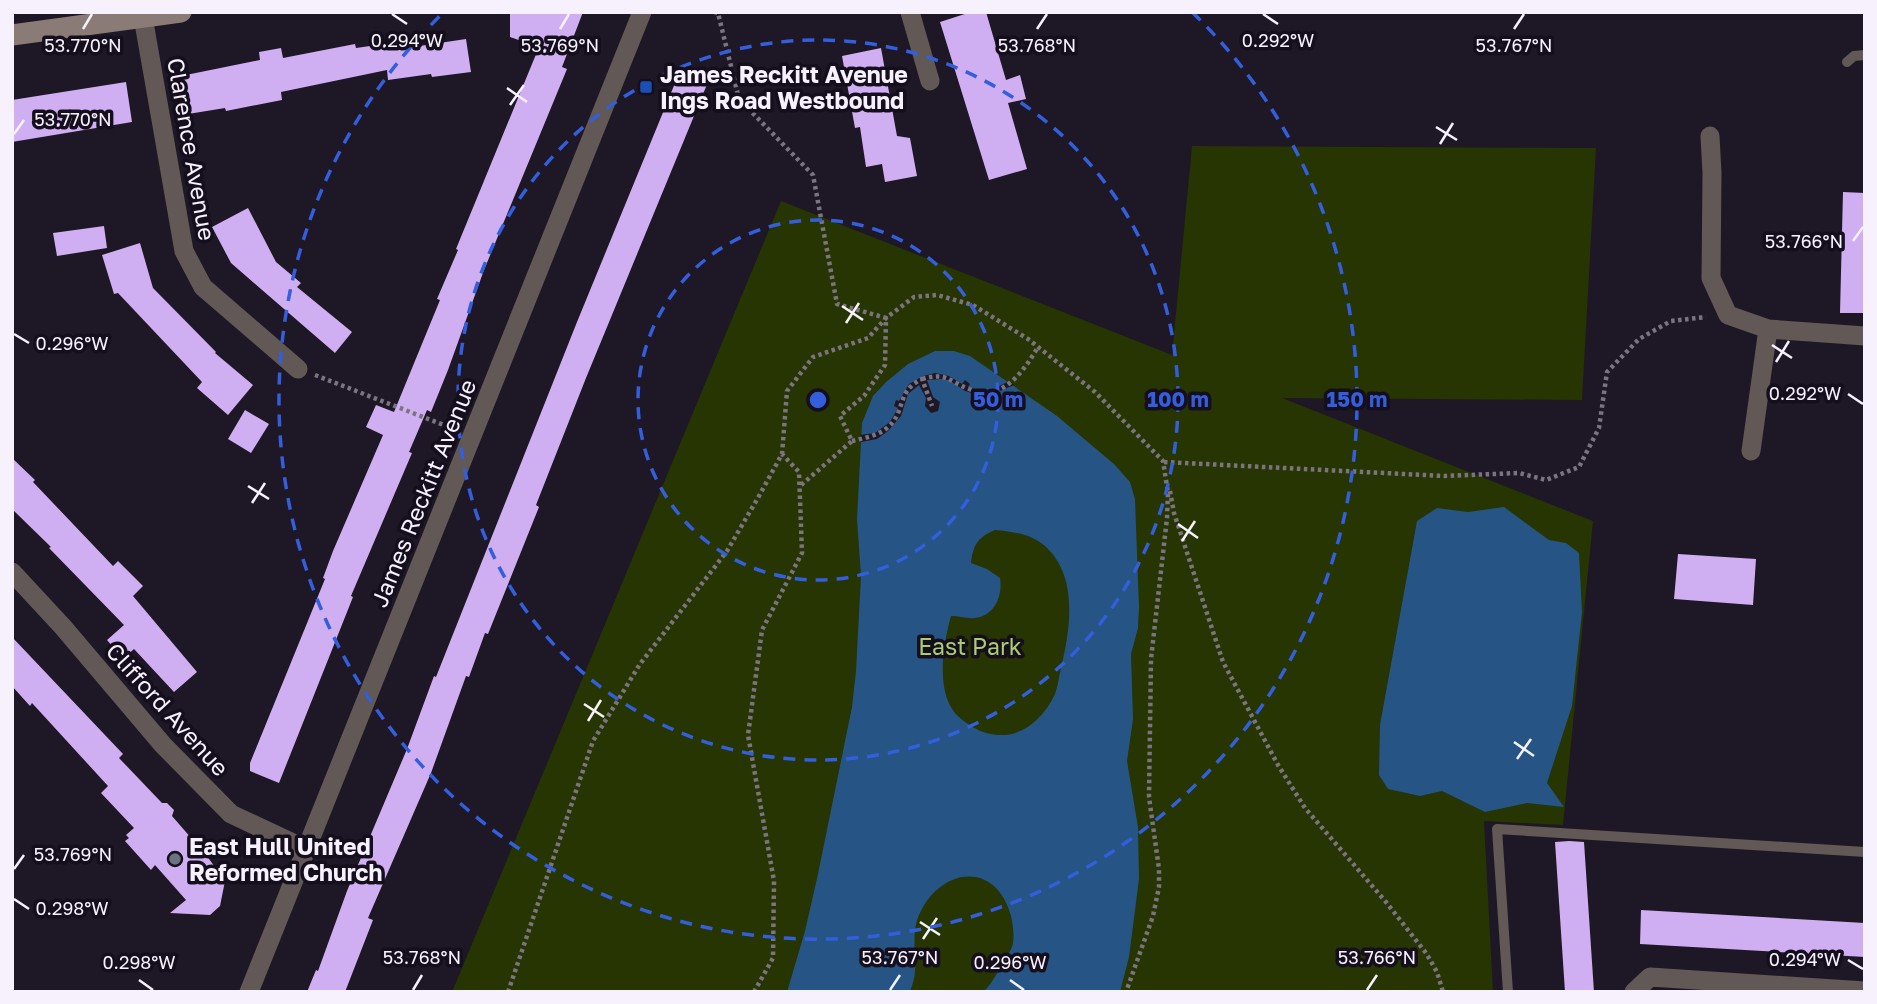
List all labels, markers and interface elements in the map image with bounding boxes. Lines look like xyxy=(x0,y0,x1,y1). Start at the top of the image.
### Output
text: 0.294°W xyxy=(371,29,443,51)
text: 0.292°W xyxy=(1242,29,1314,51)
text: 53.770°N xyxy=(44,34,122,56)
text: 53.769°N xyxy=(521,34,599,56)
text: 53.768°N xyxy=(998,34,1076,56)
text: 53.767°N xyxy=(1475,34,1553,56)
street label: Clarence Avenue xyxy=(162,55,222,243)
place label: James Reckitt Avenue Ings Road Westbound xyxy=(660,60,908,114)
marker: James Reckitt Avenue Ings Road Westbound xyxy=(638,79,654,95)
text: 53.770°N xyxy=(34,108,112,130)
text: 53.766°N xyxy=(1765,230,1843,252)
text: 0.296°W xyxy=(35,332,109,354)
street label: James Reckitt Avenue xyxy=(365,375,481,611)
text: 0.292°W xyxy=(1769,382,1841,404)
text: 50 m xyxy=(973,386,1023,412)
text: 100 m xyxy=(1147,386,1209,412)
text: 150 m xyxy=(1327,386,1387,412)
centre of rings xyxy=(806,388,830,412)
park label: East Park xyxy=(918,632,1022,660)
street label: Clifford Avenue xyxy=(101,637,235,781)
place label: East Hull United Reformed Church xyxy=(189,832,382,886)
text: 53.769°N xyxy=(34,843,112,865)
marker: East Hull United Reformed Church xyxy=(167,851,183,867)
text: 0.298°W xyxy=(35,897,109,919)
text: 53.768°N xyxy=(383,946,461,968)
text: 53.767°N xyxy=(861,946,939,968)
text: 53.766°N xyxy=(1338,946,1416,968)
text: 0.294°W xyxy=(1769,948,1841,970)
text: 0.298°W xyxy=(102,951,176,973)
text: 0.296°W xyxy=(973,951,1047,973)

